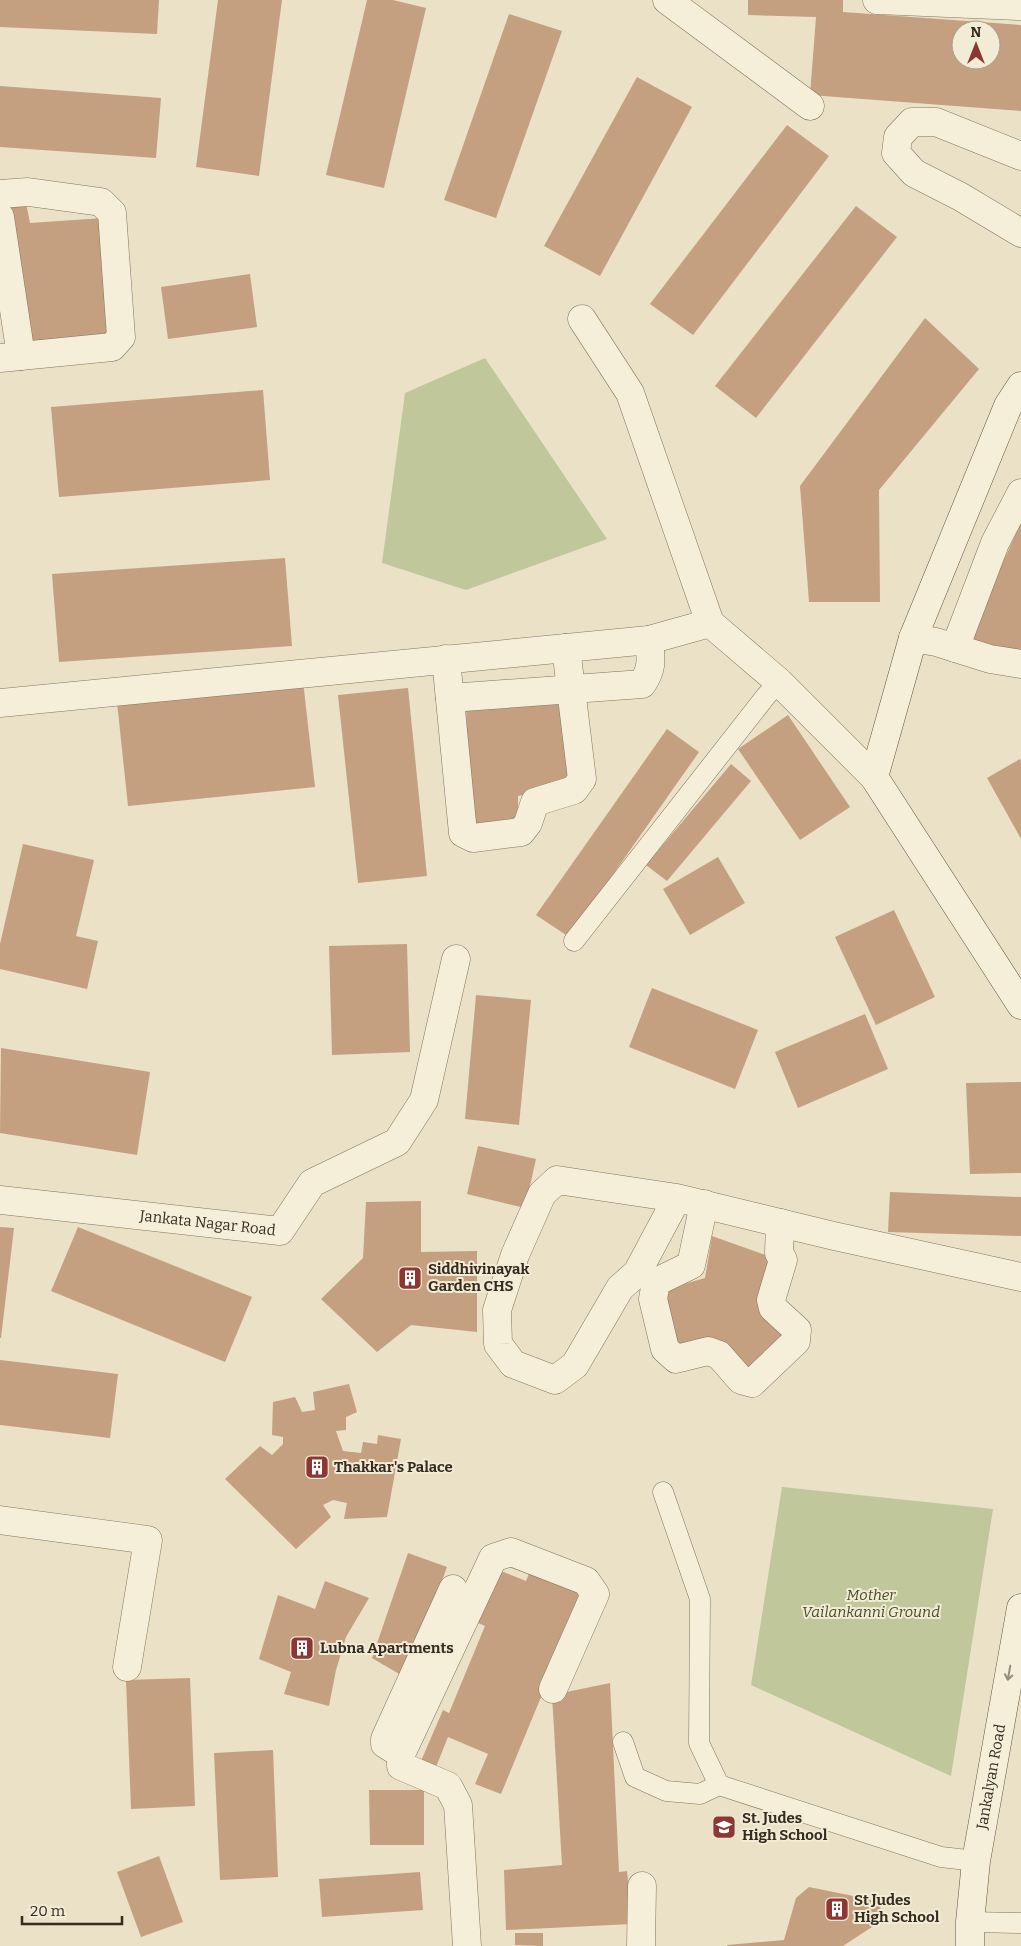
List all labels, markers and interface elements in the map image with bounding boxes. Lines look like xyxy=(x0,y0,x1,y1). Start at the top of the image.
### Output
north arrow xyxy=(951,20,1001,70)
text: N xyxy=(971,24,982,41)
street label: Jankata Nagar Road xyxy=(138,1206,277,1239)
place label: Siddhivinayak Garden CHS xyxy=(428,1260,530,1295)
building icon: Siddhivinayak Garden CHS xyxy=(397,1265,423,1291)
building icon: Thakkar's Palace xyxy=(304,1454,330,1480)
place label: Thakkar's Palace xyxy=(334,1458,453,1476)
park label: Mother Vailankanni Ground xyxy=(802,1586,940,1621)
building icon: Lubna Apartments xyxy=(289,1635,315,1661)
place label: Lubna Apartments xyxy=(320,1639,454,1657)
one-way arrow xyxy=(1004,1665,1014,1681)
street label: Jankalyan Road xyxy=(973,1723,1009,1832)
place label: St. Judes High School xyxy=(742,1809,828,1844)
school or university icon: St. Judes High School xyxy=(711,1814,737,1840)
place label: St Judes High School xyxy=(854,1891,940,1926)
scale bar xyxy=(22,1894,122,1926)
building icon: St Judes High School xyxy=(824,1896,850,1922)
text: 20 m xyxy=(30,1902,66,1920)

